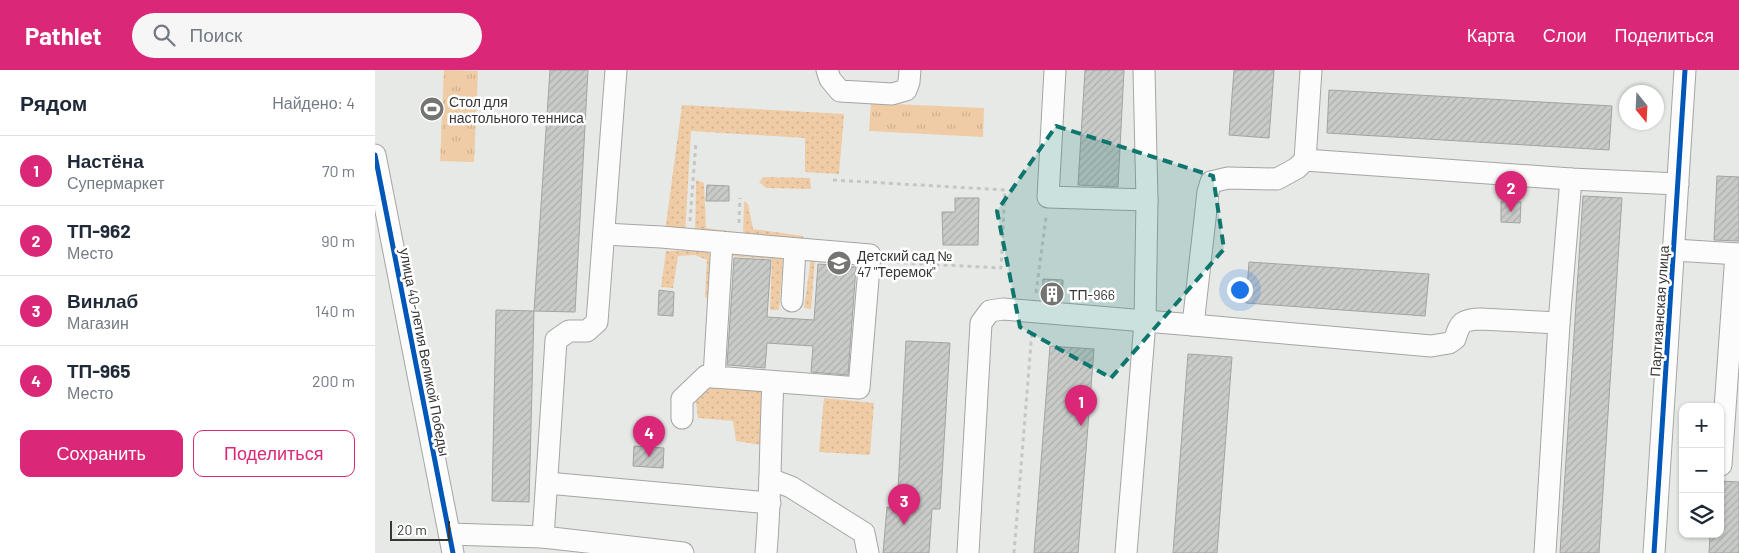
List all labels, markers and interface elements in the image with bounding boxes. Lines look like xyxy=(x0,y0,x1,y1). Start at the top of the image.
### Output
search box xyxy=(132,13,482,58)
text: Pathlet xyxy=(25,21,102,50)
icon: search xyxy=(150,21,178,49)
text: Поиск xyxy=(190,23,242,46)
text: Карта xyxy=(1467,24,1515,46)
text: Слои xyxy=(1543,24,1587,46)
text: Поделиться xyxy=(1615,24,1714,46)
north arrow xyxy=(1619,85,1664,130)
text: Рядом xyxy=(20,90,87,115)
text: Найдено: 4 xyxy=(272,93,355,112)
place label: Стол для настольного тенниса xyxy=(449,93,584,126)
sports icon: Стол для настольного тенниса xyxy=(419,96,445,122)
text: Настёна xyxy=(67,149,144,172)
text: 1 xyxy=(33,161,39,180)
text: 70 m xyxy=(322,161,355,180)
pin: 2 xyxy=(1495,171,1527,212)
text: Супермаркет xyxy=(67,173,165,192)
text: ТП-962 xyxy=(67,219,131,242)
text: 2 xyxy=(32,231,40,250)
text: 90 m xyxy=(321,231,355,250)
text: Место xyxy=(67,243,113,262)
street label: Партизанская улица xyxy=(1646,245,1672,377)
street label: улица 40-летия Великой Победы xyxy=(396,247,454,457)
place label: Детский сад № 47 "Теремок" xyxy=(857,247,952,280)
school or university icon: Детский сад № 47 "Теремок" xyxy=(826,250,852,276)
your location xyxy=(1227,277,1253,303)
building icon: ТП-966 xyxy=(1039,281,1065,307)
place label: ТП-966 xyxy=(1069,286,1115,303)
text: Винлаб xyxy=(67,289,138,312)
text: 3 xyxy=(32,301,40,320)
text: 140 m xyxy=(315,301,355,320)
text: Магазин xyxy=(67,313,129,332)
text: ТП-965 xyxy=(67,359,131,382)
text: 4 xyxy=(31,371,41,390)
text: 200 m xyxy=(312,371,355,390)
text: Место xyxy=(67,383,113,402)
pin: 1 xyxy=(1065,385,1097,426)
map controls xyxy=(1679,403,1724,538)
button: + xyxy=(1679,403,1724,448)
pin: 4 xyxy=(633,416,665,457)
button: Сохранить xyxy=(20,430,183,477)
button: Поделиться xyxy=(193,430,355,477)
button: − xyxy=(1679,448,1724,493)
pin: 3 xyxy=(888,484,920,525)
button: layers xyxy=(1679,493,1724,538)
scale bar xyxy=(390,518,450,541)
text: 20 m xyxy=(397,521,427,538)

